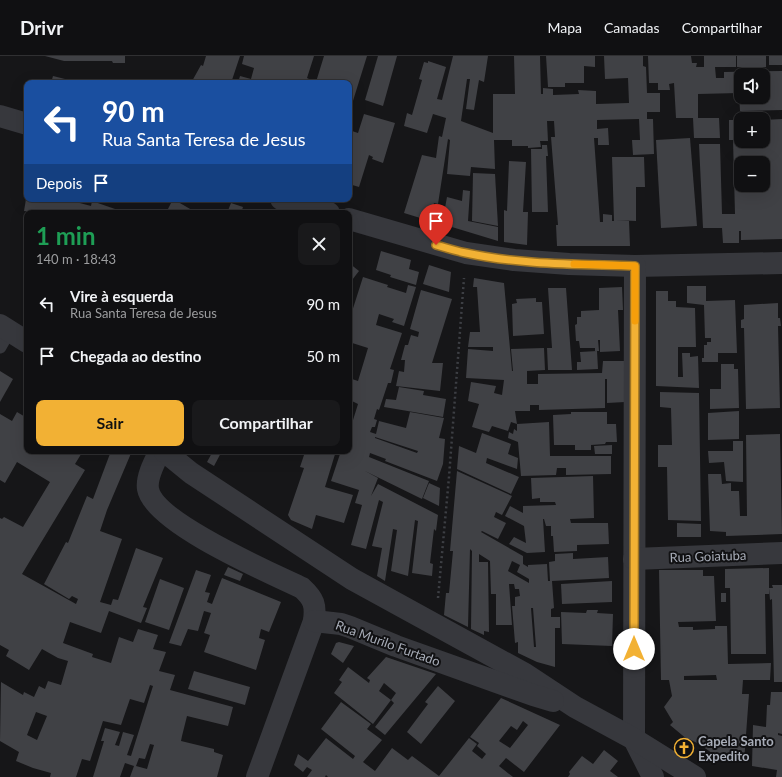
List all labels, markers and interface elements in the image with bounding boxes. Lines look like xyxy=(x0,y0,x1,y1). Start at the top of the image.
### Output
text: Drivr xyxy=(20,16,63,39)
text: Mapa xyxy=(547,19,582,36)
text: Camadas xyxy=(604,19,660,36)
text: Compartilhar xyxy=(682,19,762,36)
map controls xyxy=(734,68,770,192)
button: sound xyxy=(734,68,770,104)
text: 90 m xyxy=(102,94,165,128)
icon: left xyxy=(36,96,88,148)
button: + xyxy=(734,112,770,148)
text: Rua Santa Teresa de Jesus xyxy=(102,128,306,150)
button: − xyxy=(734,156,770,192)
icon: arrive xyxy=(90,172,112,194)
text: Depois xyxy=(36,174,82,192)
pin xyxy=(419,204,453,245)
icon: arrive xyxy=(425,210,447,232)
text: 1 min xyxy=(36,221,96,250)
button: close xyxy=(298,223,340,265)
text: 140 m · 18:43 xyxy=(36,251,116,267)
text: Vire à esquerda xyxy=(70,287,174,305)
icon: left xyxy=(36,293,58,315)
text: 90 m xyxy=(306,295,340,313)
text: Rua Santa Teresa de Jesus xyxy=(70,305,217,321)
icon: arrive xyxy=(36,345,58,367)
text: Chegada ao destino xyxy=(70,347,201,365)
text: 50 m xyxy=(306,347,340,365)
button: Sair xyxy=(36,400,184,446)
button: Compartilhar xyxy=(192,400,340,446)
street label: Rua Goiatuba xyxy=(669,547,747,565)
street label: Rua Murilo Furtado xyxy=(333,617,443,669)
position arrow xyxy=(613,628,655,670)
place label: Capela Santo Expedito xyxy=(698,733,774,764)
church icon: Capela Santo Expedito xyxy=(673,737,695,759)

